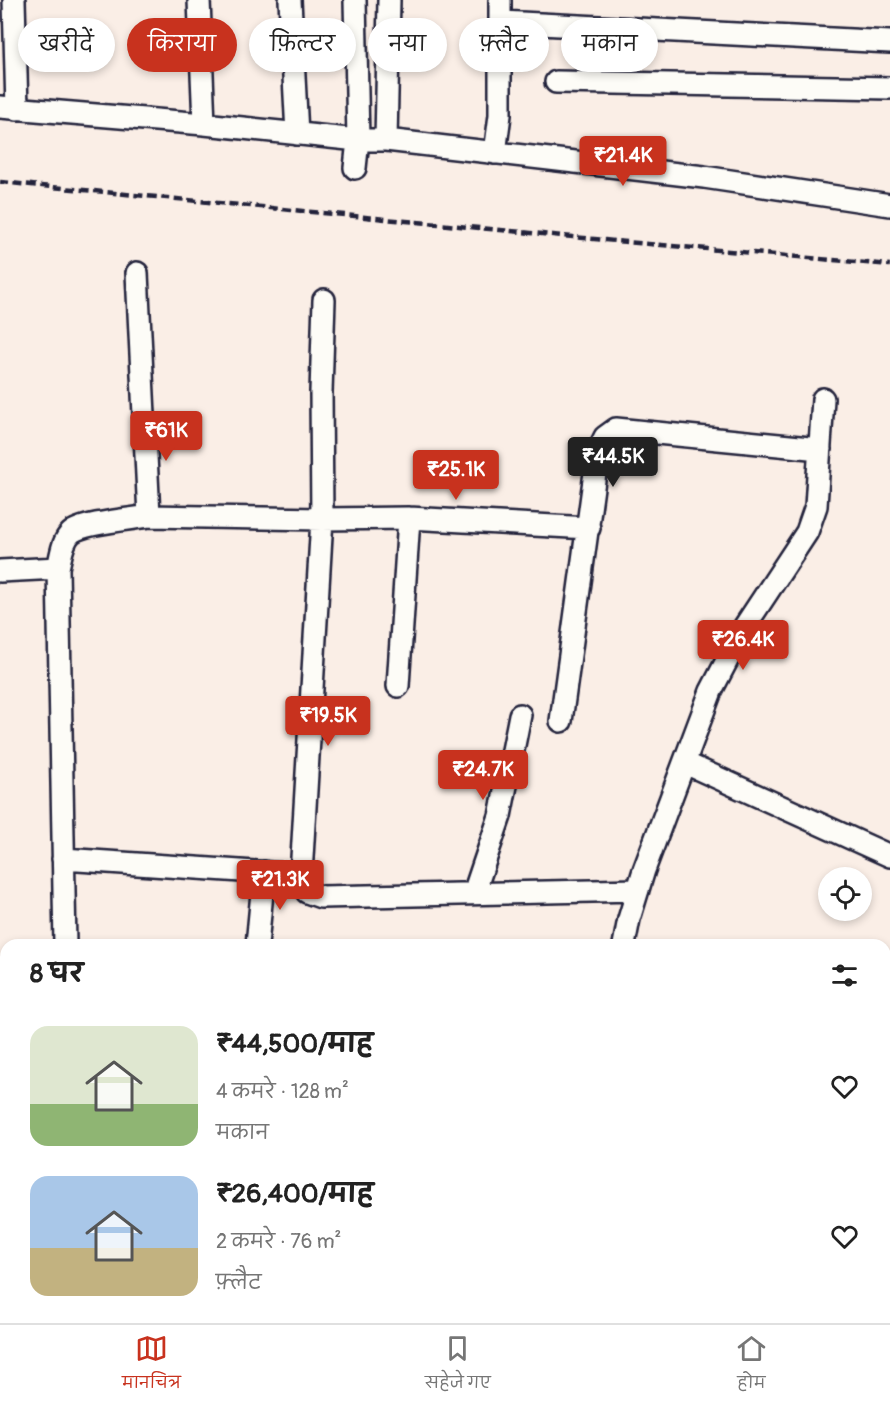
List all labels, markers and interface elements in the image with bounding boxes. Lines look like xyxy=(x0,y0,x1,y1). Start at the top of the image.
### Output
chip: खरीदें xyxy=(18,18,115,72)
chip: किराया xyxy=(127,18,237,72)
chip: फ़िल्टर xyxy=(249,18,356,72)
chip: नया xyxy=(368,18,447,72)
chip: फ़्लैट xyxy=(459,18,549,72)
chip: मकान xyxy=(561,18,658,72)
pin: ₹21.4K xyxy=(574,136,672,187)
text: ₹21.4K xyxy=(593,143,653,168)
pin: ₹61K xyxy=(130,411,202,462)
text: ₹61K xyxy=(144,418,188,443)
pin: ₹44.5K xyxy=(564,437,662,488)
text: ₹44.5K xyxy=(582,444,644,469)
pin: ₹25.1K xyxy=(407,450,505,501)
text: ₹25.1K xyxy=(427,457,485,482)
pin: ₹26.4K xyxy=(694,620,792,671)
text: ₹26.4K xyxy=(712,627,774,652)
pin: ₹19.5K xyxy=(279,696,377,747)
text: ₹19.5K xyxy=(299,703,357,728)
pin: ₹24.7K xyxy=(434,750,532,801)
text: ₹24.7K xyxy=(452,757,514,782)
pin: ₹21.3K xyxy=(231,860,329,911)
text: ₹21.3K xyxy=(251,867,309,892)
map controls xyxy=(818,867,872,921)
button: locate xyxy=(818,867,872,921)
text: 8 घर xyxy=(30,958,83,990)
icon: filters xyxy=(828,959,861,992)
text: ₹44,500/माह xyxy=(216,1028,373,1060)
icon: home xyxy=(78,1050,150,1122)
icon: heart xyxy=(828,1070,861,1103)
text: 4 कमरे · 128 m² xyxy=(216,1079,349,1104)
text: मकान xyxy=(216,1120,269,1145)
text: ₹26,400/माह xyxy=(216,1178,374,1210)
icon: home xyxy=(78,1200,150,1272)
icon: heart xyxy=(828,1220,861,1253)
text: 2 कमरे · 76 m² xyxy=(216,1229,341,1254)
text: फ़्लैट xyxy=(216,1270,262,1295)
tab: मानचित्र xyxy=(122,1332,181,1400)
tab: सहेजे गए xyxy=(425,1332,491,1400)
tab: होम xyxy=(735,1332,768,1400)

